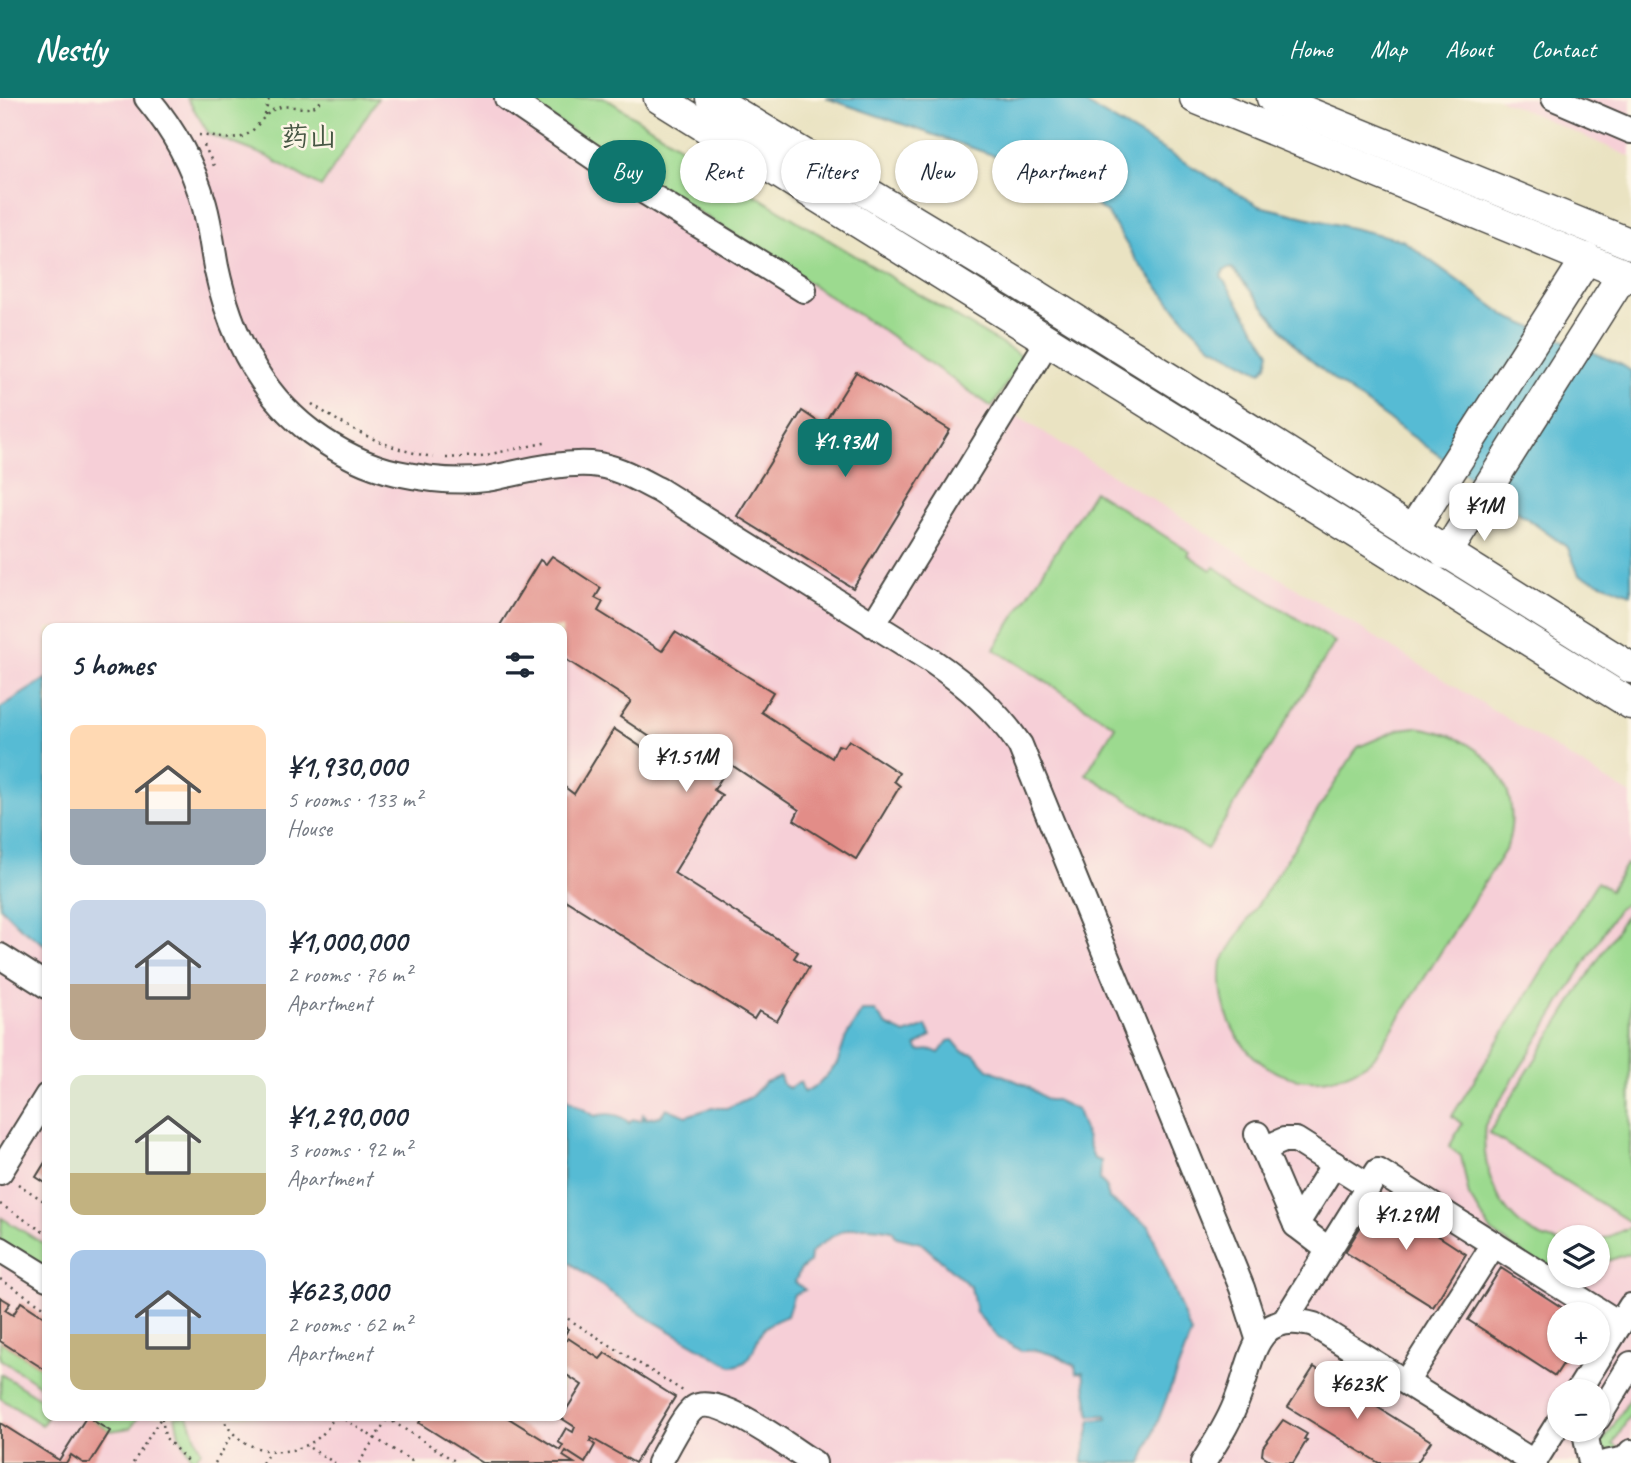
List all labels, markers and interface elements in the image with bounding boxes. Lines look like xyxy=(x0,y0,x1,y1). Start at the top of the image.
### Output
text: Nestly xyxy=(35,28,106,70)
text: Home xyxy=(1289,34,1332,64)
text: Map xyxy=(1370,34,1407,64)
text: About xyxy=(1445,34,1493,64)
text: Contact xyxy=(1531,34,1596,64)
park label: 药山 xyxy=(281,119,337,154)
chip: Buy xyxy=(588,140,666,203)
chip: Rent xyxy=(680,140,767,203)
chip: Filters xyxy=(781,140,881,203)
chip: New xyxy=(895,140,978,203)
chip: Apartment xyxy=(992,140,1128,203)
pin: ¥1.93M xyxy=(788,420,902,479)
text: ¥1.93M xyxy=(814,427,876,456)
pin: ¥1M xyxy=(1450,484,1518,543)
text: ¥1M xyxy=(1465,491,1503,520)
text: 5 homes xyxy=(70,646,154,684)
icon: filters xyxy=(501,646,539,684)
pin: ¥1.51M xyxy=(629,734,743,794)
text: ¥1.51M xyxy=(655,742,717,771)
text: ¥1,930,000 xyxy=(287,747,407,785)
icon: home xyxy=(126,753,210,837)
text: 5 rooms · 133 m² xyxy=(287,785,422,814)
text: House xyxy=(287,814,332,843)
text: ¥1,000,000 xyxy=(287,922,407,960)
icon: home xyxy=(126,928,210,1012)
text: 2 rooms · 76 m² xyxy=(287,960,411,989)
text: Apartment xyxy=(287,989,372,1018)
text: ¥1,290,000 xyxy=(287,1097,407,1135)
icon: home xyxy=(126,1103,210,1187)
text: 3 rooms · 92 m² xyxy=(287,1135,411,1164)
text: Apartment xyxy=(287,1164,372,1193)
pin: ¥1.29M xyxy=(1349,1192,1463,1252)
text: ¥1.29M xyxy=(1375,1200,1437,1229)
map controls xyxy=(1547,1225,1610,1442)
button: layers xyxy=(1547,1225,1610,1288)
text: ¥623,000 xyxy=(287,1272,388,1310)
icon: home xyxy=(126,1278,210,1362)
button: + xyxy=(1547,1302,1610,1365)
text: 2 rooms · 62 m² xyxy=(287,1310,411,1339)
text: Apartment xyxy=(287,1339,372,1368)
pin: ¥623K xyxy=(1308,1362,1406,1421)
text: ¥623K xyxy=(1330,1369,1384,1398)
button: − xyxy=(1547,1379,1610,1442)

